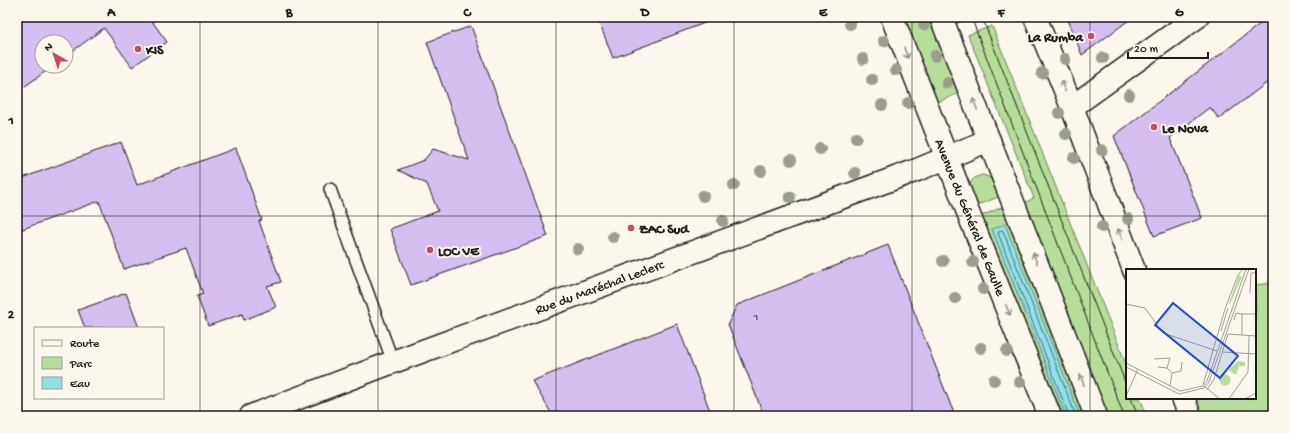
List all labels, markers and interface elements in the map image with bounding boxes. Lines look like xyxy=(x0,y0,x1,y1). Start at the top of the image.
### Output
text: A xyxy=(106,6,116,21)
text: B xyxy=(285,6,294,21)
text: C xyxy=(462,6,472,21)
text: D xyxy=(640,6,650,21)
text: E xyxy=(819,6,828,21)
text: F xyxy=(997,6,1006,21)
text: G xyxy=(1175,6,1184,21)
place label: La Rumba xyxy=(1028,30,1084,47)
marker: La Rumba xyxy=(1086,31,1096,41)
north arrow xyxy=(34,34,74,74)
scale bar xyxy=(1128,34,1208,60)
text: N xyxy=(42,41,56,55)
place label: KIS xyxy=(145,43,164,60)
text: 20 m xyxy=(1134,43,1159,57)
marker: KIS xyxy=(133,44,143,54)
one-way arrow xyxy=(903,47,911,59)
one-way arrow xyxy=(1059,80,1067,92)
one-way arrow xyxy=(970,98,978,110)
text: 1 xyxy=(7,114,14,129)
place label: Le Nova xyxy=(1162,121,1209,138)
marker: Le Nova xyxy=(1149,122,1159,132)
street label: Avenue du Général de Gaulle xyxy=(929,137,1008,300)
place label: ZAC Sud xyxy=(639,222,690,239)
marker: ZAC Sud xyxy=(626,223,636,233)
one-way arrow xyxy=(1115,228,1123,240)
place label: LOC VE xyxy=(438,244,480,261)
marker: LOC VE xyxy=(425,245,435,255)
one-way arrow xyxy=(1030,253,1038,265)
street label: Rue du Maréchal Leclerc xyxy=(533,257,668,320)
inset map xyxy=(1126,269,1256,399)
one-way arrow xyxy=(1005,304,1013,316)
text: 2 xyxy=(8,308,15,323)
house number: 1 xyxy=(753,311,759,325)
legend xyxy=(34,327,164,399)
text: Route xyxy=(70,338,100,352)
text: Parc xyxy=(69,358,93,372)
one-way arrow xyxy=(1077,374,1085,386)
text: Eau xyxy=(70,378,90,392)

